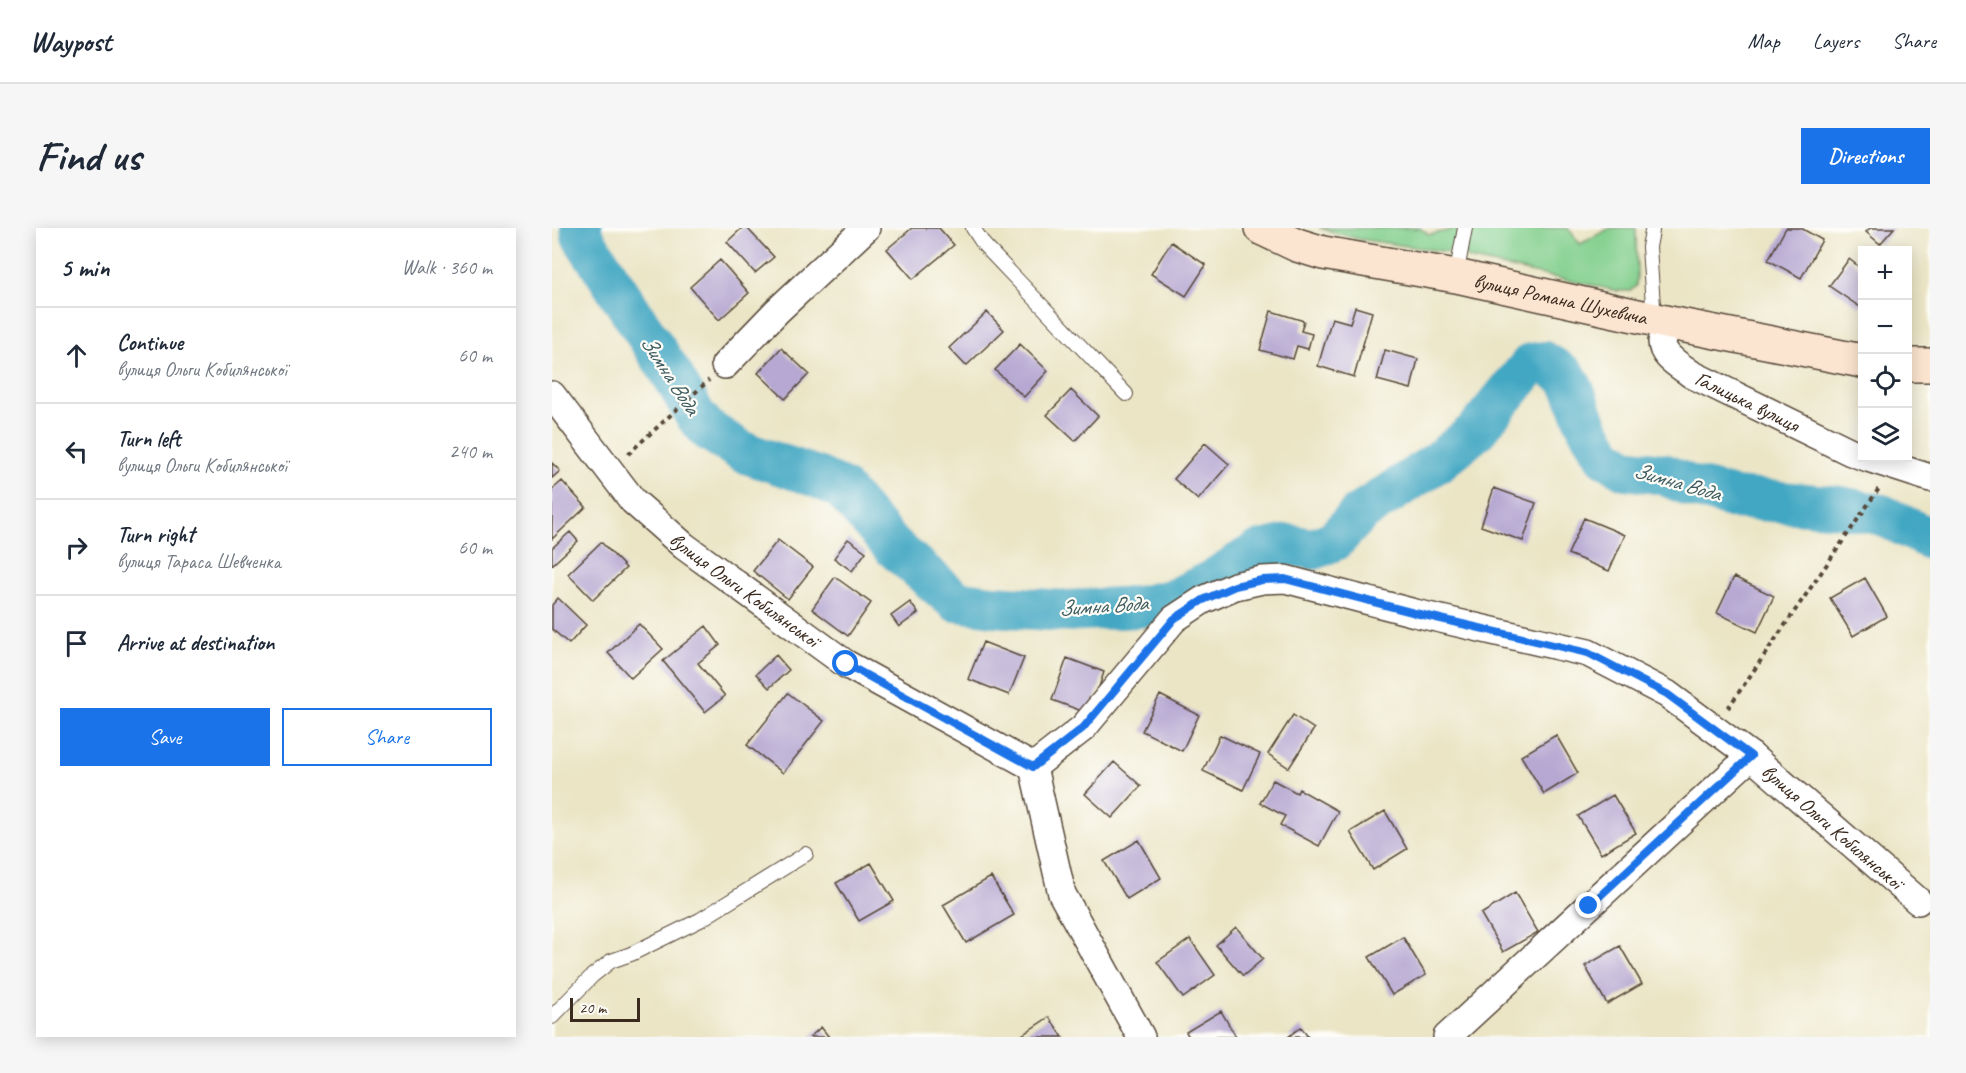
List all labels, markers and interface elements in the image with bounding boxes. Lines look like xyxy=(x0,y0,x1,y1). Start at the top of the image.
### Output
text: Waypost xyxy=(30,24,111,59)
text: Map xyxy=(1747,28,1780,54)
text: Layers xyxy=(1813,28,1859,54)
text: Share xyxy=(1892,28,1936,54)
button: Directions xyxy=(1801,128,1930,184)
text: Find us xyxy=(36,130,141,183)
map controls xyxy=(1858,246,1912,462)
button: + xyxy=(1858,246,1912,300)
text: 5 min xyxy=(60,251,109,284)
text: Walk · 360 m xyxy=(402,255,492,280)
street label: вулиця Романа Шухевича xyxy=(1471,267,1651,331)
button: − xyxy=(1858,300,1912,354)
text: Continue xyxy=(117,329,183,357)
water label: Зимна Вода xyxy=(634,330,707,422)
icon: ahead xyxy=(60,339,93,372)
text: 60 m xyxy=(458,343,492,368)
button: locate xyxy=(1858,354,1912,408)
text: вулиця Ольги Кобилянської xyxy=(117,357,287,382)
street label: Галицька вулиця xyxy=(1691,365,1805,439)
button: layers xyxy=(1858,408,1912,462)
text: Turn left xyxy=(117,425,181,453)
icon: left xyxy=(60,435,93,468)
text: 240 m xyxy=(449,439,492,464)
text: вулиця Ольги Кобилянської xyxy=(117,453,287,478)
water label: Зимна Вода xyxy=(1630,456,1726,508)
text: Turn right xyxy=(117,521,194,549)
street label: вулиця Ольги Кобилянської xyxy=(664,526,827,655)
icon: right xyxy=(60,531,93,564)
text: 60 m xyxy=(458,535,492,560)
text: вулиця Тараса Шевченка xyxy=(117,549,281,574)
water label: Зимна Вода xyxy=(1058,589,1151,623)
icon: arrive xyxy=(60,627,93,660)
text: Arrive at destination xyxy=(117,629,274,657)
route start xyxy=(832,650,858,676)
button: Save xyxy=(60,708,270,766)
button: Share xyxy=(282,708,492,766)
street label: вулиця Ольги Кобилянської xyxy=(1756,758,1911,898)
route end xyxy=(1575,892,1601,918)
scale bar xyxy=(570,995,640,1022)
text: 20 m xyxy=(579,998,606,1018)

